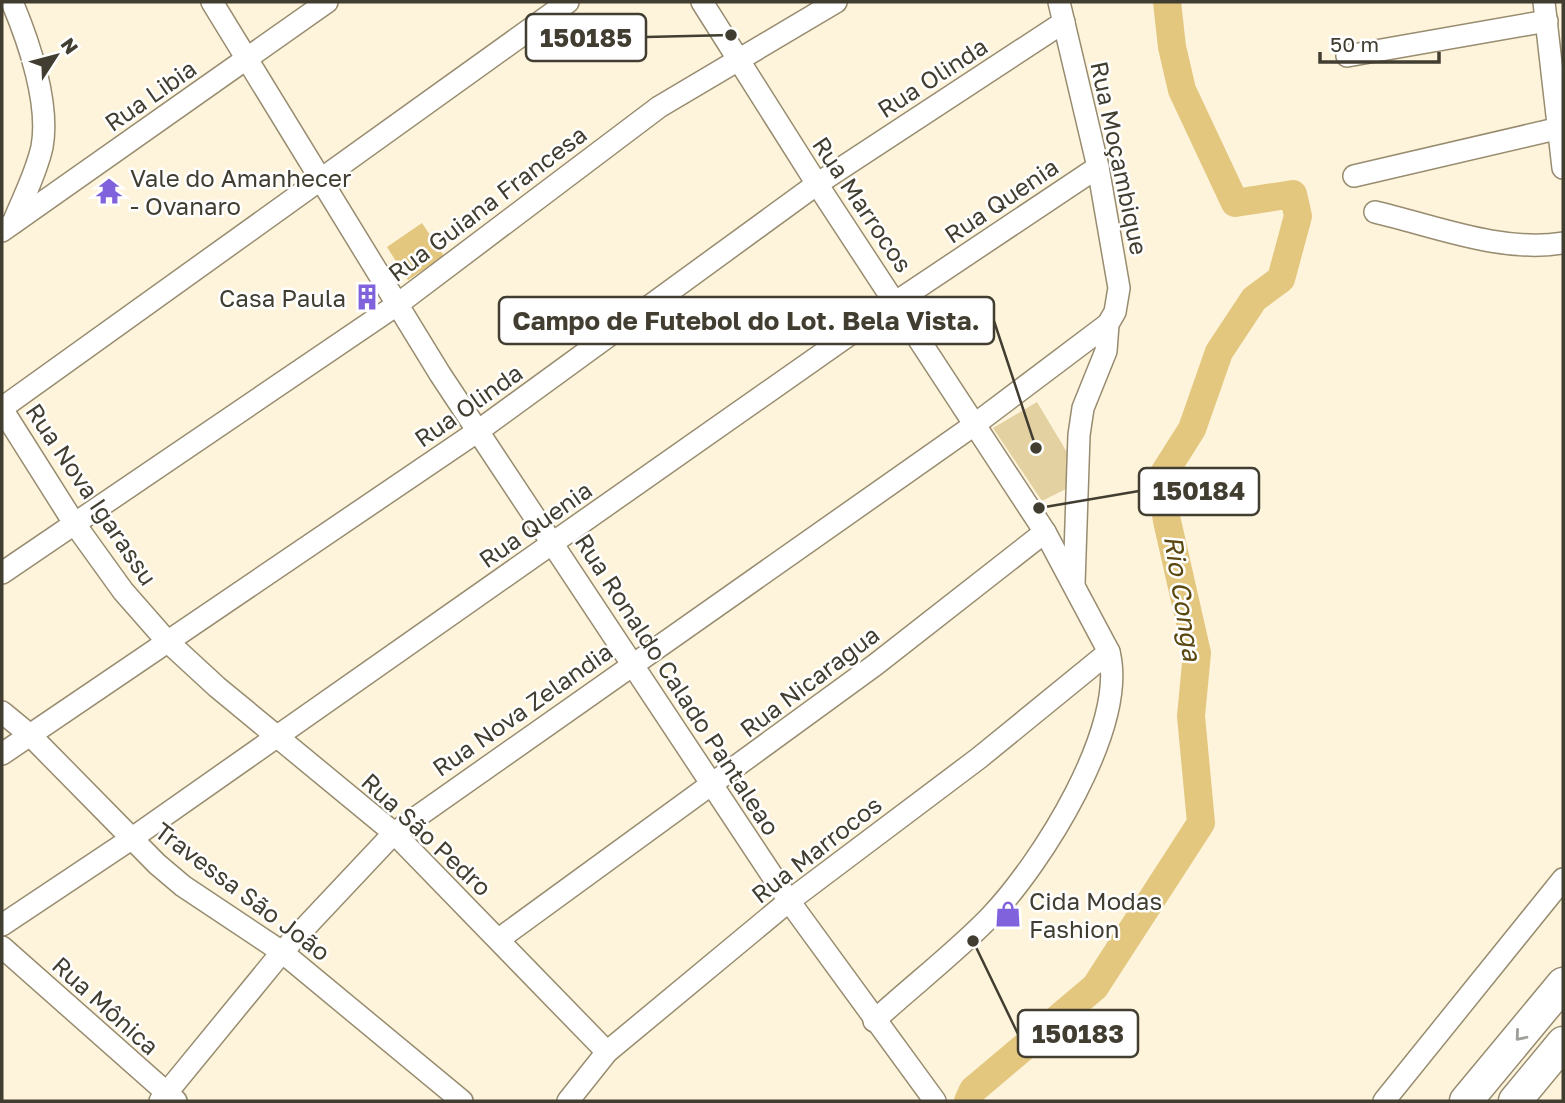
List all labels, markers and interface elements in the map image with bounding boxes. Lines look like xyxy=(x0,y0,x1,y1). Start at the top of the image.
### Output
callout: 150185 xyxy=(526,14,646,61)
north arrow xyxy=(21,21,91,91)
scale bar xyxy=(1320,21,1439,65)
text: 150185 xyxy=(540,22,632,53)
street label: Rua Olinda xyxy=(872,31,992,123)
text: 50 m xyxy=(1330,31,1379,57)
text: N xyxy=(57,33,84,58)
street label: Rua Libia xyxy=(99,53,201,137)
street label: Rua Moçambique xyxy=(1085,59,1155,257)
street label: Rua Guiana Francesa xyxy=(382,119,592,287)
street label: Rua Marrocos xyxy=(807,131,919,277)
street label: Rua Quenia xyxy=(939,151,1063,249)
place label: Vale do Amanhecer - Ovanaro xyxy=(130,163,351,220)
temple icon: Vale do Amanhecer - Ovanaro xyxy=(94,176,124,206)
building icon: Casa Paula xyxy=(352,282,382,312)
place label: Casa Paula xyxy=(219,283,346,312)
callout: Campo de Futebol do Lot. Bela Vista. xyxy=(499,297,994,344)
text: Campo de Futebol do Lot. Bela Vista. xyxy=(512,305,980,336)
street label: Rua Olinda xyxy=(409,357,527,453)
street label: Rua Nova Igarassu xyxy=(20,398,164,590)
callout: 150184 xyxy=(1139,468,1259,515)
street label: Rua Quenia xyxy=(473,475,597,573)
text: 150184 xyxy=(1153,475,1245,506)
street label: Rua Ronaldo Calado Pantaleao xyxy=(570,528,786,840)
water label: Rio Conga xyxy=(1158,533,1208,664)
street label: Rua Nicaragua xyxy=(734,619,884,743)
street label: Rua Nova Zelandia xyxy=(426,636,618,782)
street label: Rua São Pedro xyxy=(356,766,498,902)
street label: Rua Marrocos xyxy=(745,789,887,909)
street label: Travessa São João xyxy=(150,816,336,966)
place label: Cida Modas Fashion xyxy=(1029,886,1162,943)
shop icon: Cida Modas Fashion xyxy=(993,899,1023,929)
street label: Rua Mônica xyxy=(47,950,165,1060)
callout: 150183 xyxy=(1018,1010,1138,1057)
text: 150183 xyxy=(1032,1018,1124,1049)
one-way arrow xyxy=(1516,1028,1528,1041)

